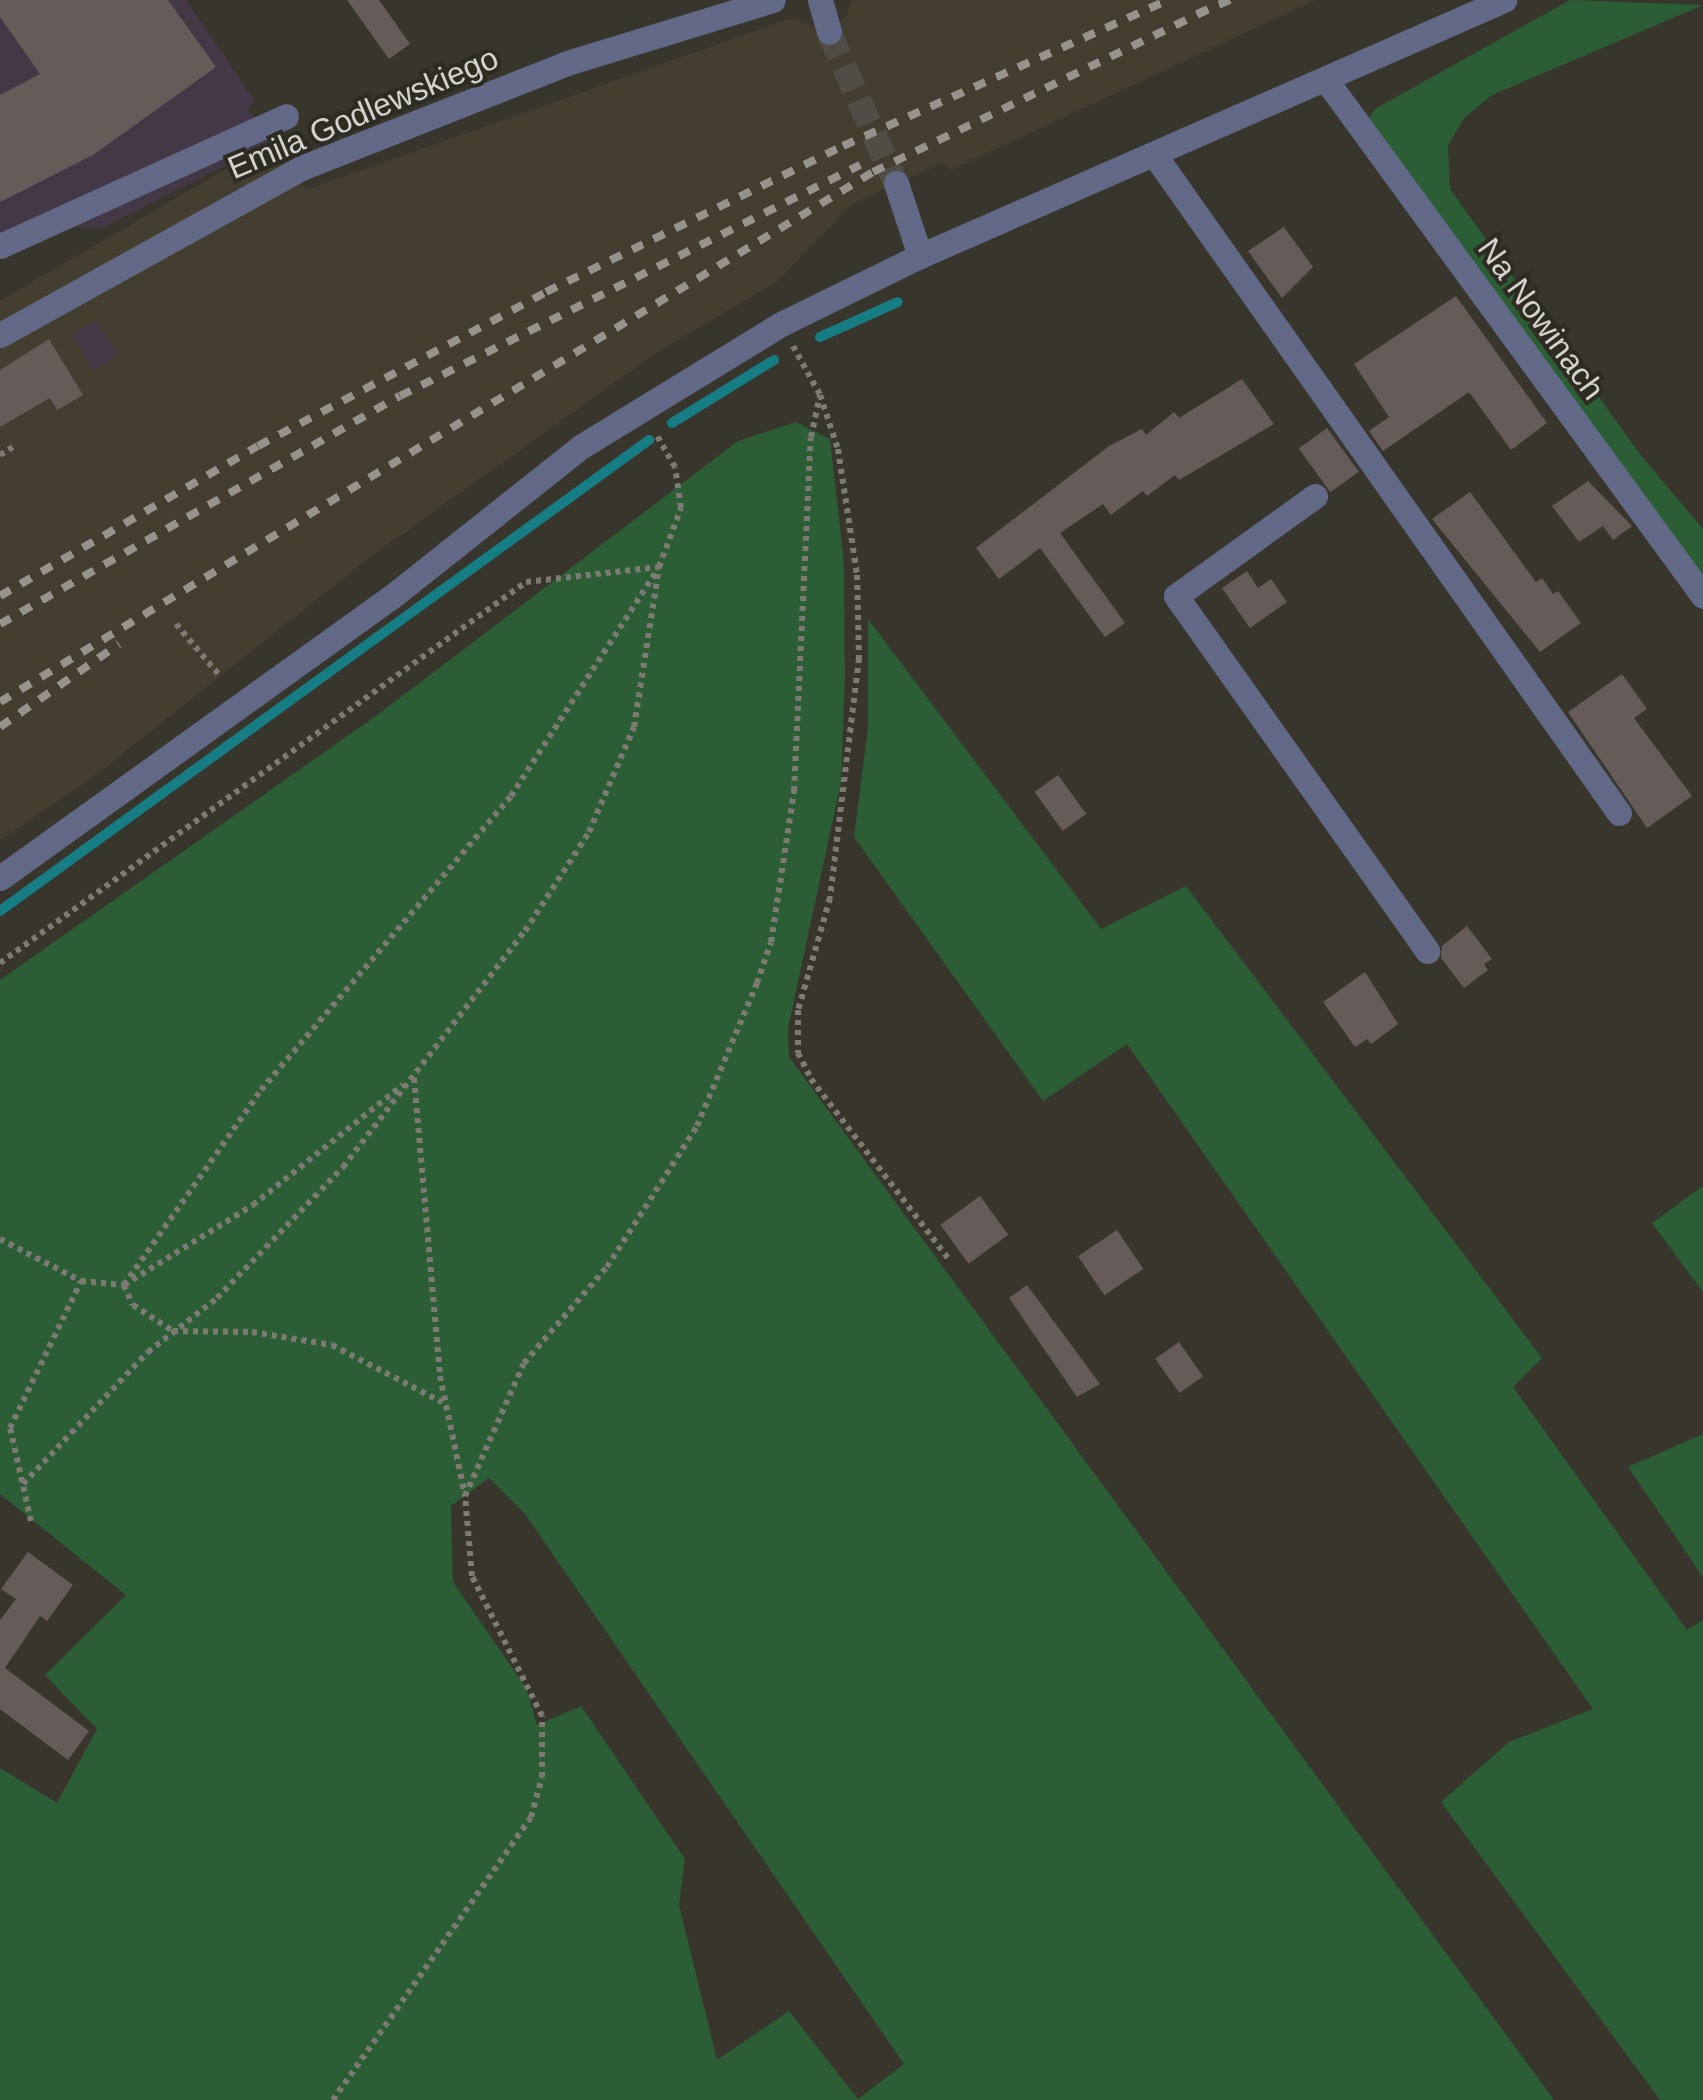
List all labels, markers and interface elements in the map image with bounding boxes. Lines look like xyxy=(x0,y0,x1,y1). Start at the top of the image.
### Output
street label: Emila Godlewskiego xyxy=(222,39,504,187)
street label: Na Nowinach xyxy=(1470,231,1612,407)

